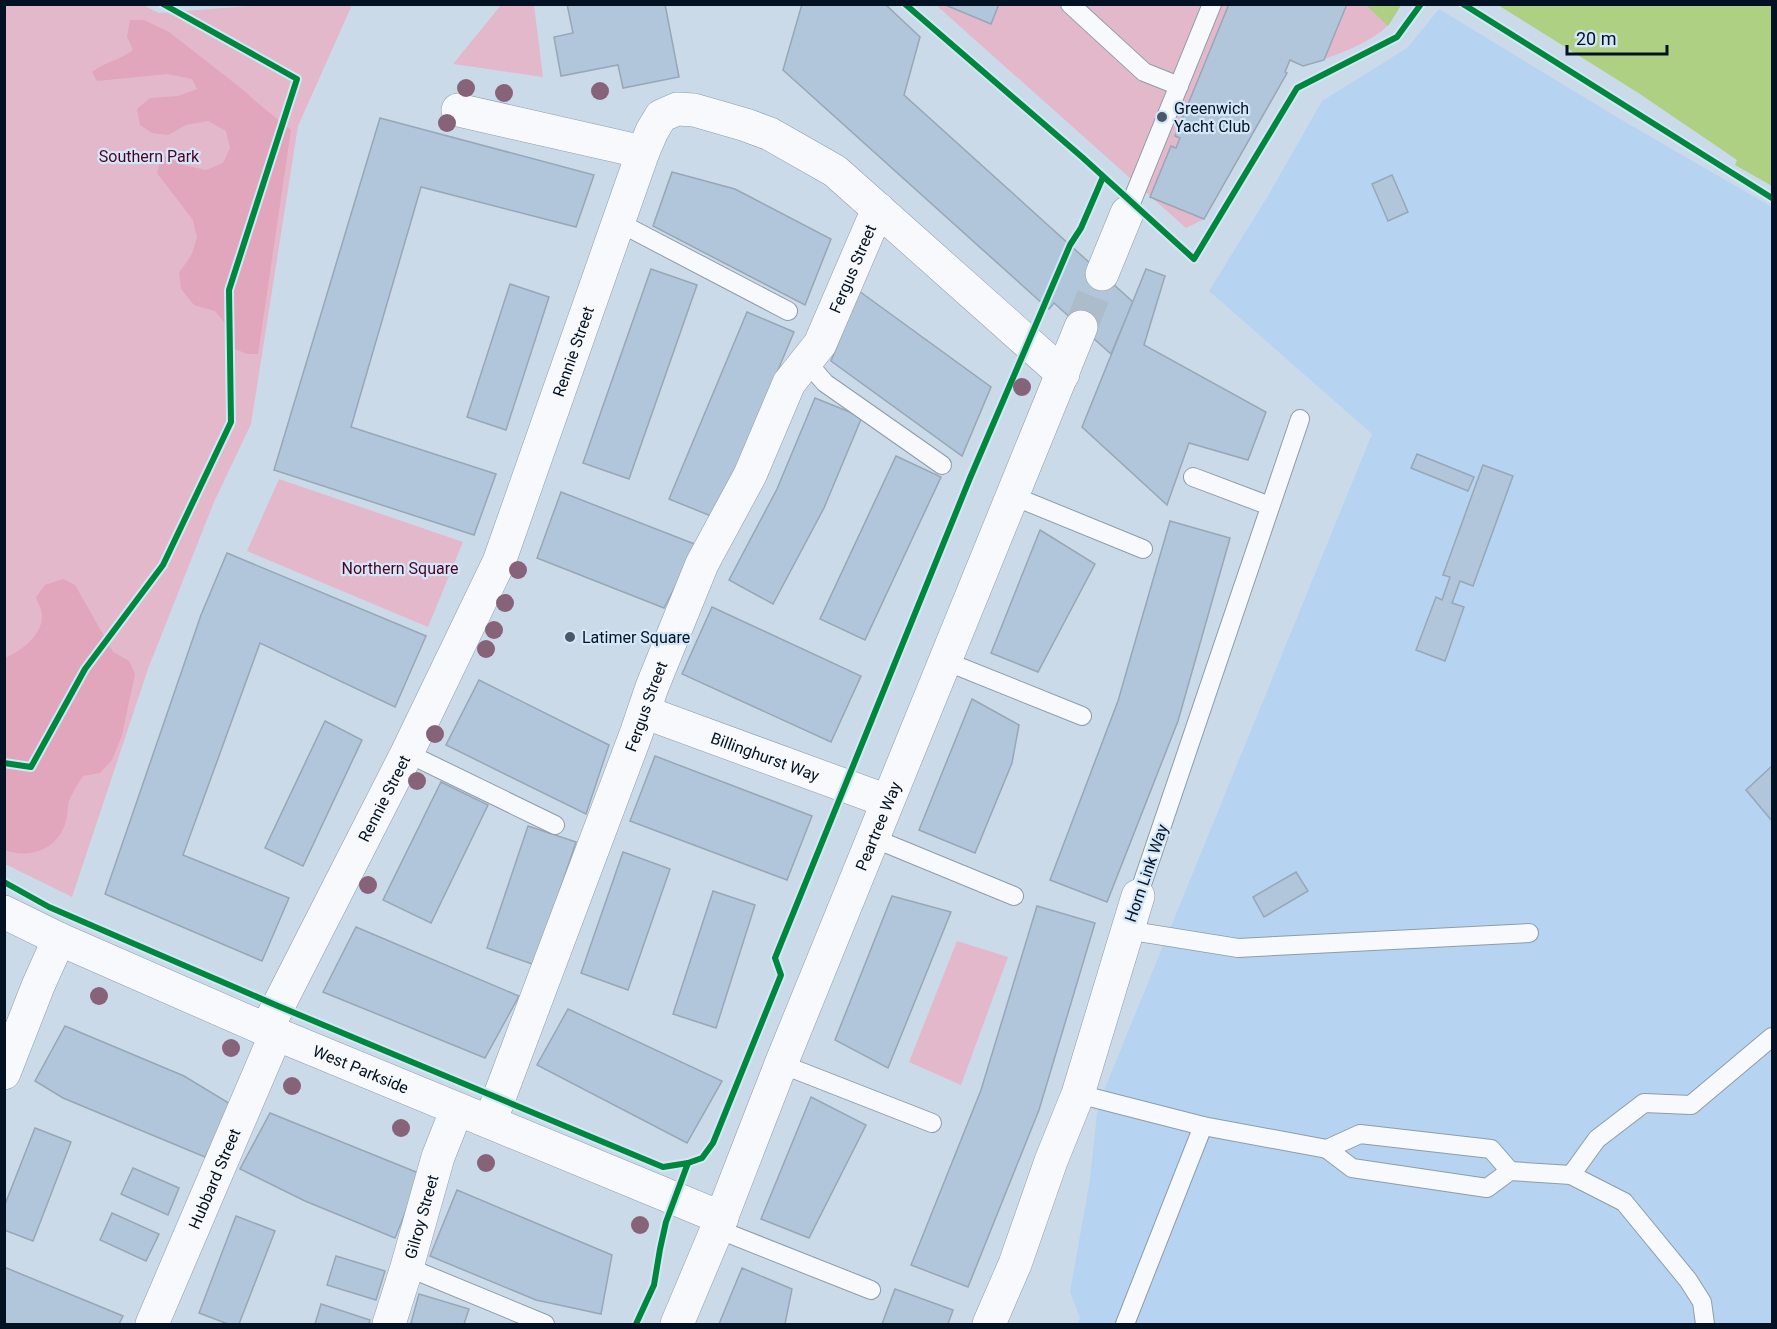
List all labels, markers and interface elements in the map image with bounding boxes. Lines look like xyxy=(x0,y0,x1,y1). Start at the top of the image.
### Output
scale bar xyxy=(1567,18,1668,56)
text: 20 m xyxy=(1576,28,1616,49)
place label: Greenwich Yacht Club xyxy=(1174,99,1250,136)
marker: Greenwich Yacht Club xyxy=(1155,110,1169,124)
park label: Southern Park xyxy=(99,147,200,166)
street label: Fergus Street xyxy=(825,221,880,316)
street label: Rennie Street xyxy=(549,304,598,399)
park label: Northern Square xyxy=(342,559,458,578)
place label: Latimer Square xyxy=(582,628,690,647)
marker: Latimer Square xyxy=(563,630,577,644)
street label: Fergus Street xyxy=(621,658,671,754)
street label: Billinghurst Way xyxy=(708,728,822,786)
street label: Rennie Street xyxy=(354,752,414,845)
street label: Peartree Way xyxy=(852,778,905,874)
street label: Horn Link Way xyxy=(1121,821,1172,925)
street label: West Parkside xyxy=(310,1041,411,1098)
street label: Hubbard Street xyxy=(185,1126,244,1232)
street label: Gilroy Street xyxy=(401,1173,443,1261)

